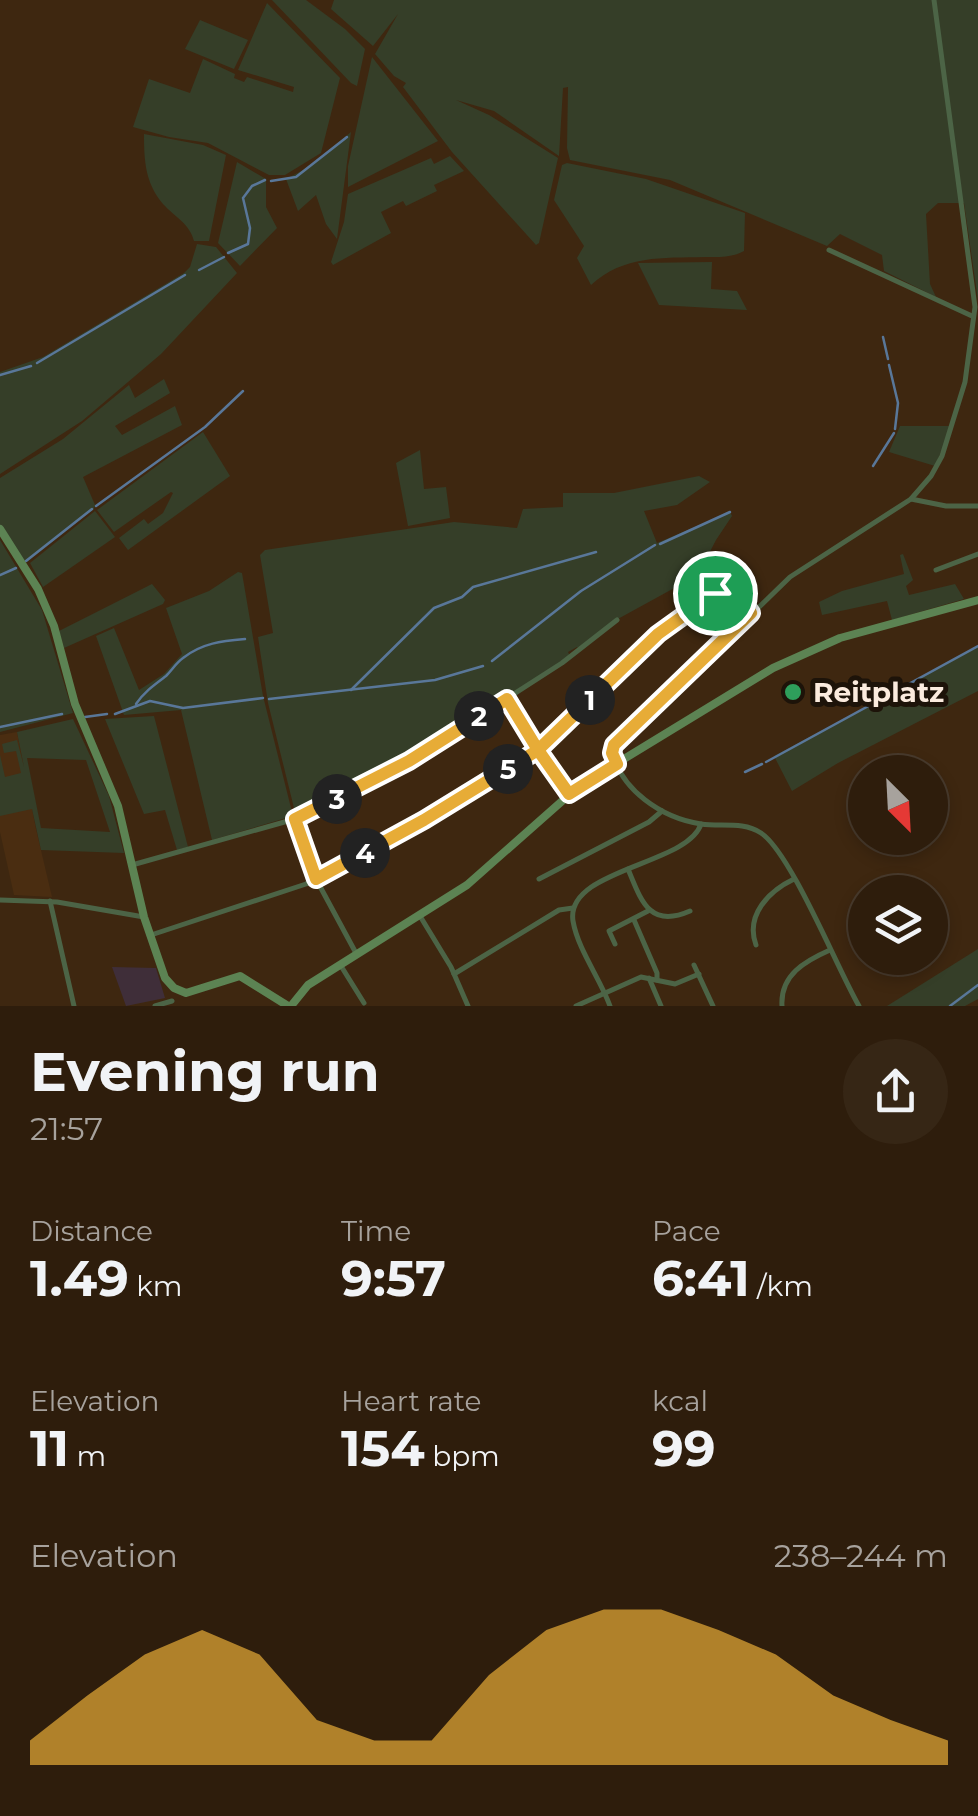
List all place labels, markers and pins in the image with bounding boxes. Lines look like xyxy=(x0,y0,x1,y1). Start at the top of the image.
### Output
pin xyxy=(673,551,758,636)
pin: 1 xyxy=(565,675,615,725)
place label: Reitplatz xyxy=(813,675,944,709)
marker: Reitplatz xyxy=(782,681,804,703)
pin: 2 xyxy=(454,691,504,741)
pin: 5 xyxy=(483,744,533,794)
pin: 3 xyxy=(312,774,362,824)
pin: 4 xyxy=(340,828,390,878)

